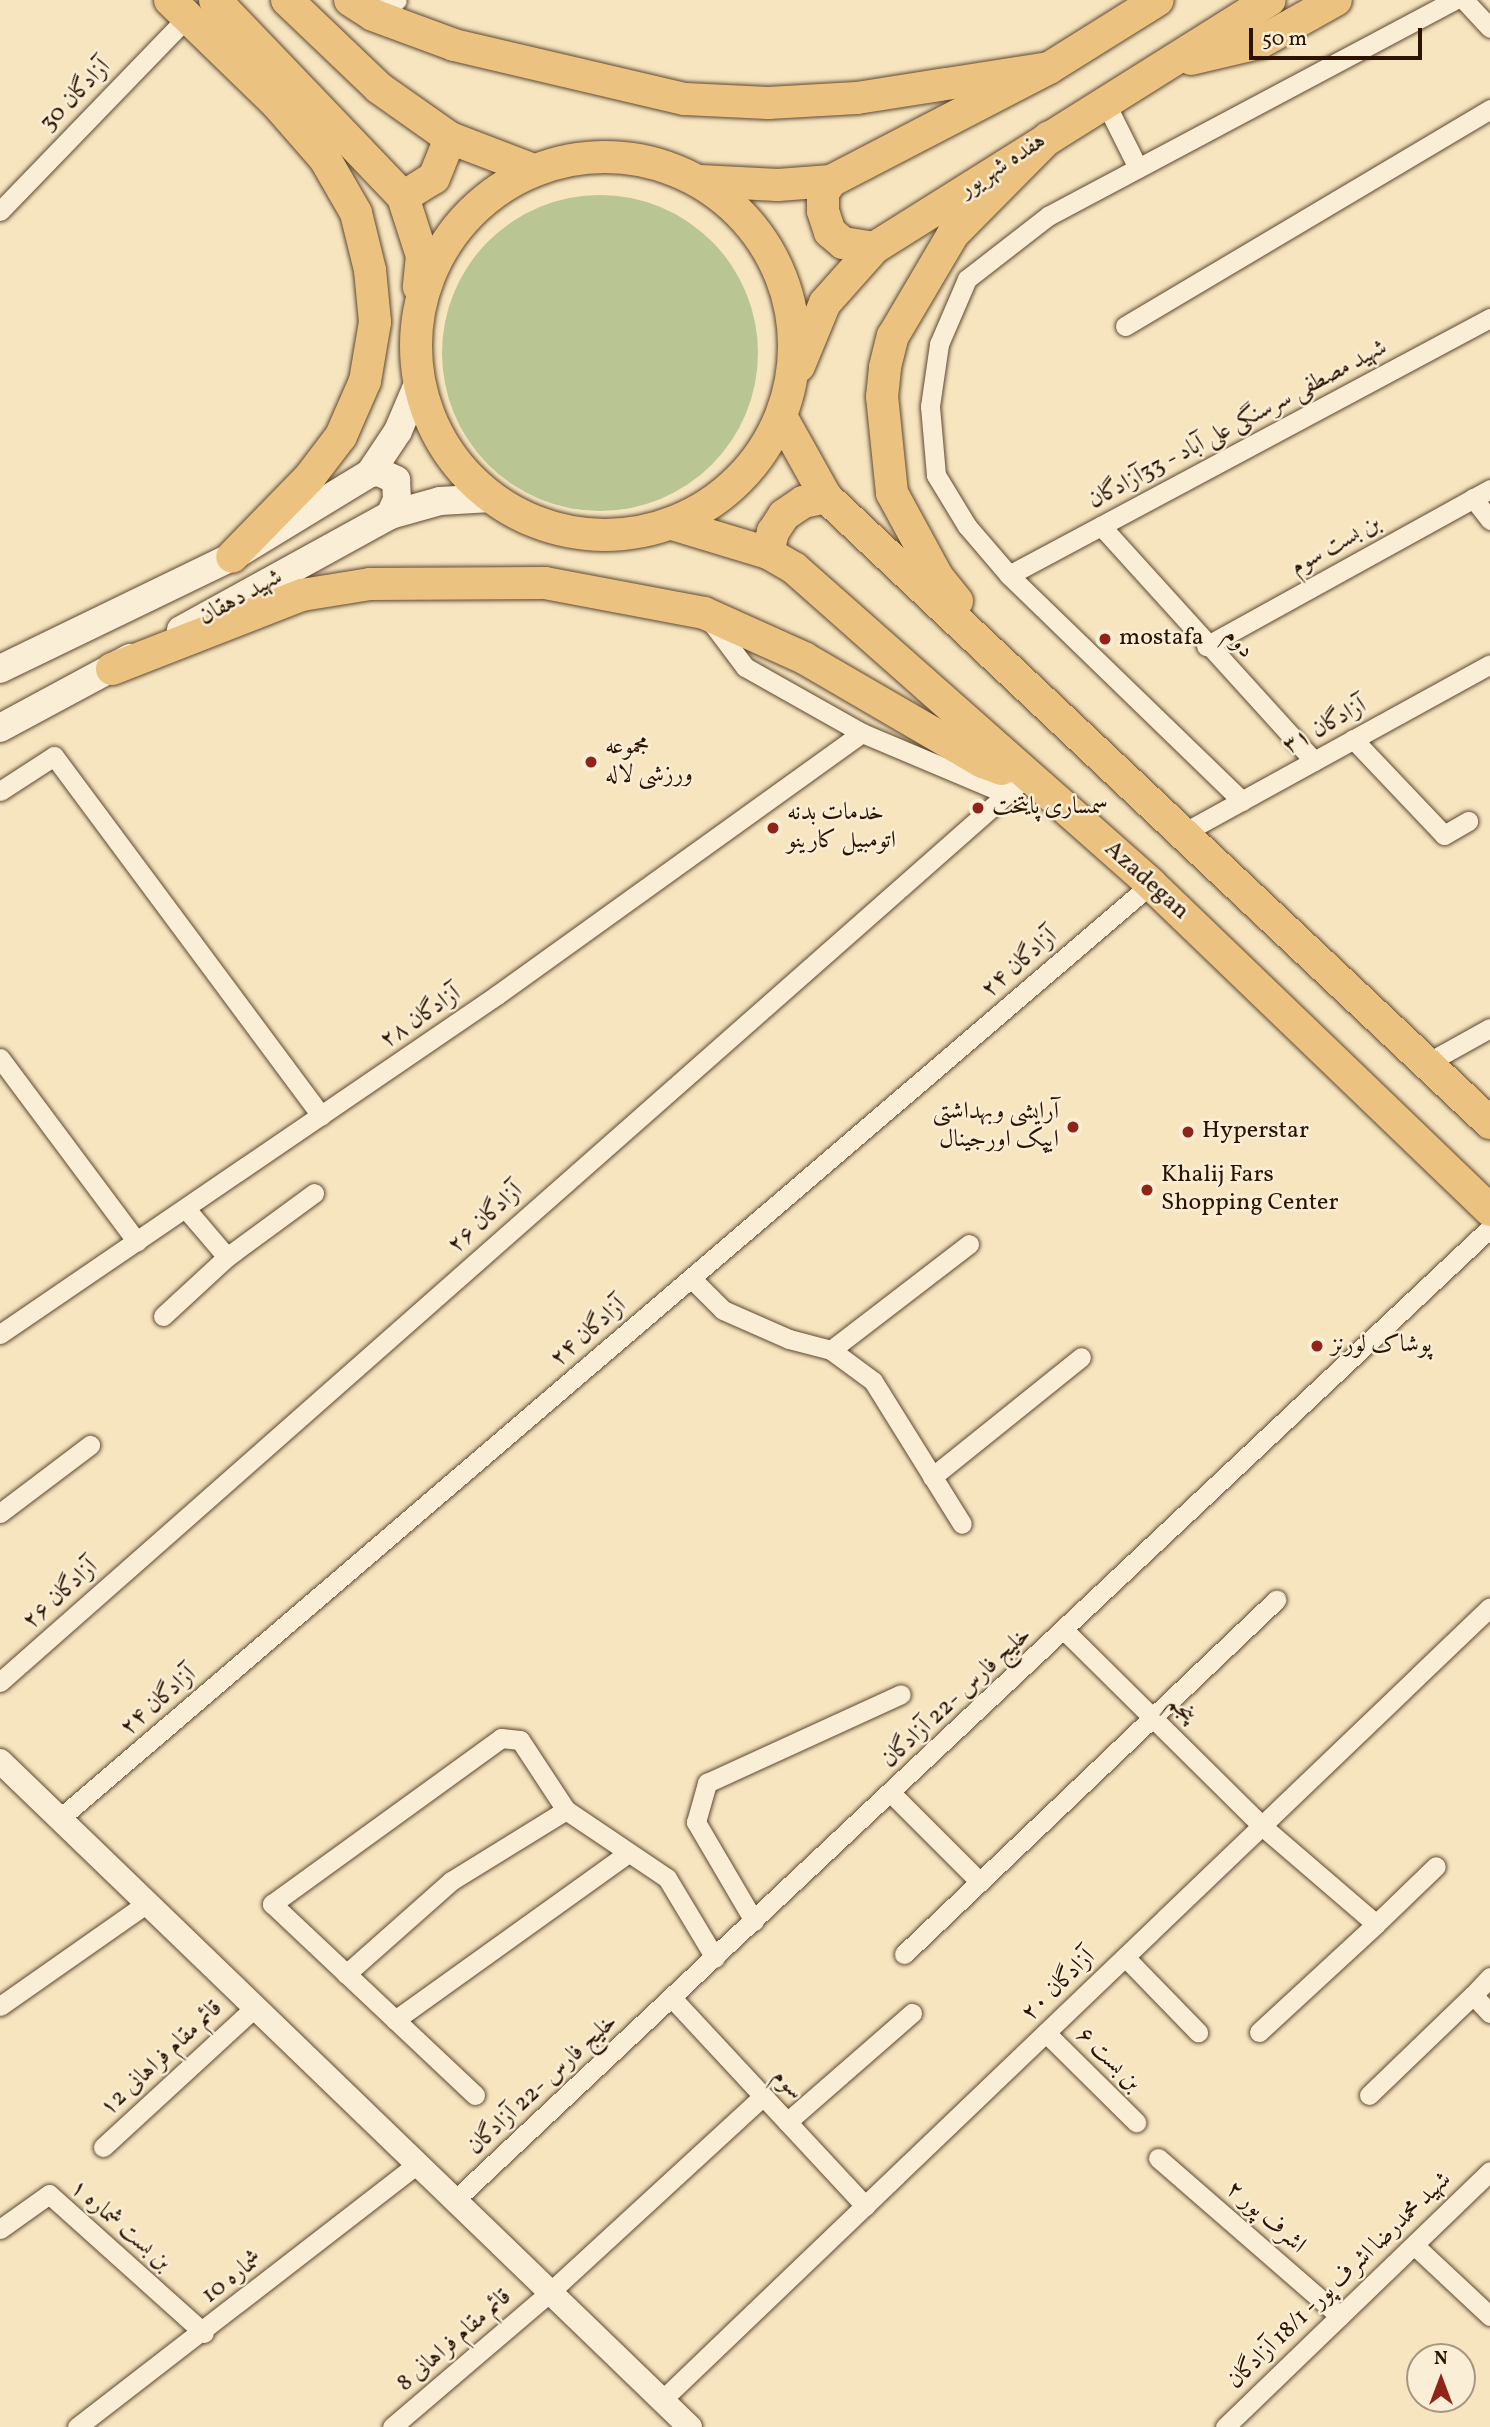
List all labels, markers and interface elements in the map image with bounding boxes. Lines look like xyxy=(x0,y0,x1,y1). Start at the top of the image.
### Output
scale bar xyxy=(1252,14,1425,58)
text: 50 m xyxy=(1262,25,1307,54)
street label: آزادگان 30 xyxy=(35,54,117,138)
street label: هفده شهریور xyxy=(954,127,1052,205)
street label: شهید مصطفی سرسنگی علی آباد - 33آزادگان xyxy=(1083,334,1393,516)
street label: بن بست سوم xyxy=(1286,510,1386,582)
street label: شهید دهقان xyxy=(194,563,288,633)
street label: دوم xyxy=(1217,623,1259,665)
place label: mostafa xyxy=(1119,625,1204,653)
marker: mostafa xyxy=(1097,631,1113,647)
street label: ۳۱ آزادگان xyxy=(1278,692,1372,762)
place label: مجموعه ورزشی لاله xyxy=(605,734,693,790)
marker: مجموعه ورزشی لاله xyxy=(583,754,599,770)
place label: سمساری پایتخت xyxy=(992,794,1108,822)
place label: خدمات بدنه اتومبیل کارینو xyxy=(787,800,896,856)
marker: سمساری پایتخت xyxy=(970,800,986,816)
marker: خدمات بدنه اتومبیل کارینو xyxy=(765,820,781,836)
street label: Azadegan xyxy=(1098,835,1194,927)
street label: ۲۴ آزادگان xyxy=(976,923,1064,1005)
street label: ۲۸ آزادگان xyxy=(375,981,467,1055)
place label: آرایشی وبهداشتی ایپک اورجینال xyxy=(932,1099,1059,1155)
place label: Hyperstar xyxy=(1202,1118,1309,1146)
marker: آرایشی وبهداشتی ایپک اورجینال xyxy=(1065,1119,1081,1135)
marker: Hyperstar xyxy=(1180,1124,1196,1140)
place label: Khalij Fars Shopping Center xyxy=(1161,1162,1338,1218)
street label: ۲۶ آزادگان xyxy=(442,1178,530,1260)
marker: Khalij Fars Shopping Center xyxy=(1139,1182,1155,1198)
street label: ۲۴ آزادگان xyxy=(545,1292,633,1374)
place label: پوشاک لورنز xyxy=(1331,1332,1432,1360)
marker: پوشاک لورنز xyxy=(1309,1338,1325,1354)
street label: ۲۶ آزادگان xyxy=(17,1554,105,1636)
street label: خلیج فارس -22 آزادگان xyxy=(876,1621,1038,1775)
street label: ۲۴ آزادگان xyxy=(115,1661,203,1743)
street label: پنجم xyxy=(1161,1690,1201,1730)
street label: ۲۰ آزادگان xyxy=(1016,1944,1102,2028)
street label: ۱2 قائم مقام فراهانی xyxy=(95,1995,229,2123)
street label: خلیج فارس -22 آزادگان xyxy=(462,2008,624,2162)
street label: بن بست ۶ xyxy=(1070,2022,1146,2098)
street label: سوم xyxy=(765,2063,809,2107)
street label: شهید محمدرضا اشرف پور- 18/1 آزادگان xyxy=(1222,2166,1458,2396)
street label: بن بست شماره ۱ xyxy=(63,2174,177,2278)
street label: ۲ اشرف پور xyxy=(1219,2176,1311,2260)
street label: شماره 10 xyxy=(197,2245,269,2311)
street label: 8 قائم مقام فراهانی xyxy=(392,2283,518,2399)
north arrow xyxy=(1406,2343,1476,2413)
text: N xyxy=(1434,2346,1448,2372)

